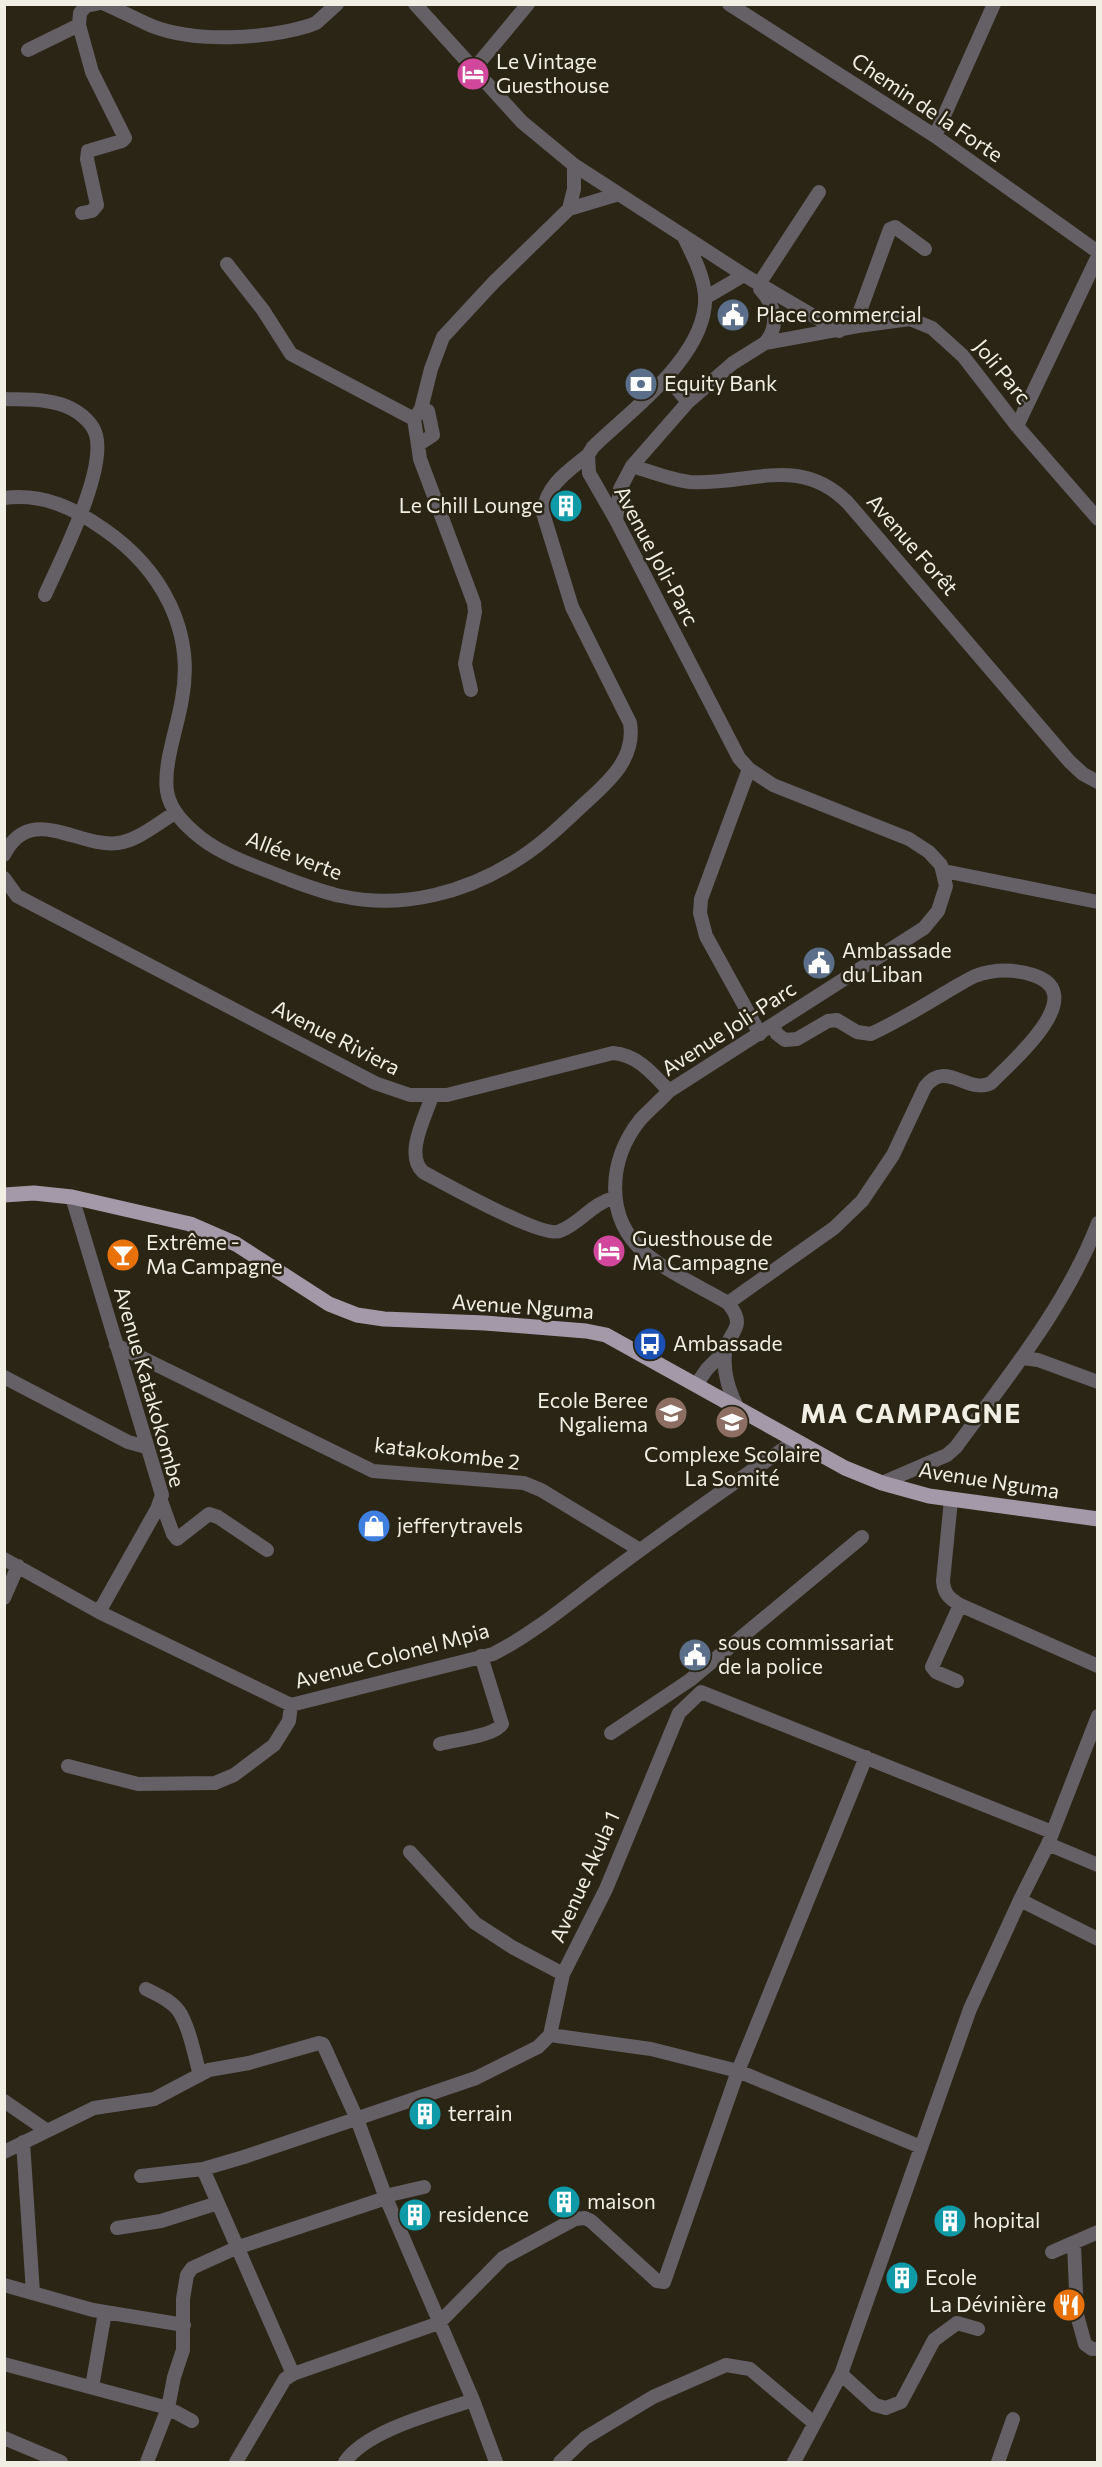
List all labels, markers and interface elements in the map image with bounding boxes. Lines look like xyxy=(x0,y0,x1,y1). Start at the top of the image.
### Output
street label: Chemin de la Forte xyxy=(848,47,1008,167)
place label: Le Vintage Guesthouse xyxy=(496,48,609,97)
hotel icon: Le Vintage Guesthouse xyxy=(455,56,491,92)
public building icon: Place commercial xyxy=(715,297,751,333)
place label: Place commercial xyxy=(756,301,922,326)
street label: Joli Parc xyxy=(970,334,1037,408)
bank icon: Equity Bank xyxy=(623,366,659,402)
place label: Equity Bank xyxy=(664,370,777,395)
street label: Avenue Joli-Parc xyxy=(610,481,705,630)
building icon: Le Chill Lounge xyxy=(548,488,584,524)
street label: Avenue Forêt xyxy=(862,488,964,600)
place label: Le Chill Lounge xyxy=(399,492,543,517)
street label: Allée verte xyxy=(243,825,346,884)
place label: Ambassade du Liban xyxy=(842,937,952,986)
public building icon: Ambassade du Liban xyxy=(801,945,837,981)
street label: Avenue Joli-Parc xyxy=(656,975,800,1080)
street label: Avenue Riviera xyxy=(269,994,405,1080)
place label: Guesthouse de Ma Campagne xyxy=(632,1225,772,1274)
place label: Extrême - Ma Campagne xyxy=(146,1229,283,1278)
hotel icon: Guesthouse de Ma Campagne xyxy=(591,1233,627,1269)
bar icon: Extrême - Ma Campagne xyxy=(105,1237,141,1273)
street label: Avenue Katakokombe xyxy=(110,1283,191,1490)
street label: Avenue Nguma xyxy=(451,1288,595,1323)
bus stop icon: Ambassade xyxy=(632,1326,668,1362)
place label: Ambassade xyxy=(673,1330,783,1355)
place label: Ecole Beree Ngaliema xyxy=(537,1387,648,1436)
school or university icon: Ecole Beree Ngaliema xyxy=(653,1395,689,1431)
district label: MA CAMPAGNE xyxy=(800,1396,1022,1429)
school or university icon: Complexe Scolaire La Somité xyxy=(714,1404,750,1440)
street label: katakokombe 2 xyxy=(373,1431,521,1474)
place label: Complexe Scolaire La Somité xyxy=(644,1441,820,1490)
street label: Avenue Nguma xyxy=(917,1456,1061,1503)
shop icon: jefferytravels xyxy=(356,1508,392,1544)
place label: jefferytravels xyxy=(397,1512,523,1537)
street label: Avenue Colonel Mpia xyxy=(292,1617,492,1693)
place label: sous commissariat de la police xyxy=(718,1629,894,1678)
public building icon: sous commissariat de la police xyxy=(677,1637,713,1673)
street label: Avenue Akula 1 xyxy=(544,1807,624,1946)
building icon: terrain xyxy=(407,2096,443,2132)
place label: terrain xyxy=(448,2100,513,2125)
building icon: maison xyxy=(546,2184,582,2220)
place label: maison xyxy=(587,2188,656,2213)
building icon: residence xyxy=(397,2197,433,2233)
place label: residence xyxy=(438,2201,529,2226)
building icon: hopital xyxy=(932,2203,968,2239)
place label: hopital xyxy=(973,2207,1040,2232)
building icon: Ecole xyxy=(884,2260,920,2296)
place label: Ecole xyxy=(925,2264,977,2289)
restaurant icon: La Dévinière xyxy=(1051,2287,1087,2323)
place label: La Dévinière xyxy=(929,2291,1046,2316)

